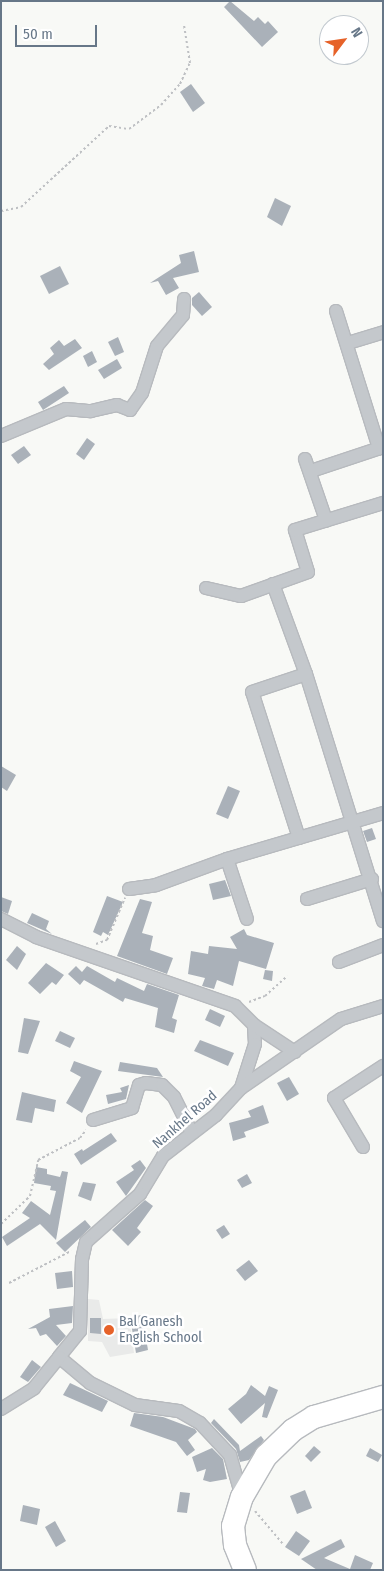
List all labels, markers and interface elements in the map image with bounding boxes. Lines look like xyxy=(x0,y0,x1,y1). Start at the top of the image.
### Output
scale bar xyxy=(18,15,100,47)
north arrow xyxy=(319,15,369,65)
text: 50 m xyxy=(23,25,53,43)
text: N xyxy=(347,25,366,40)
street label: Nankhel Road xyxy=(149,1088,221,1152)
place label: Bal Ganesh English School xyxy=(119,1314,202,1346)
marker: Bal Ganesh English School xyxy=(103,1324,115,1336)

